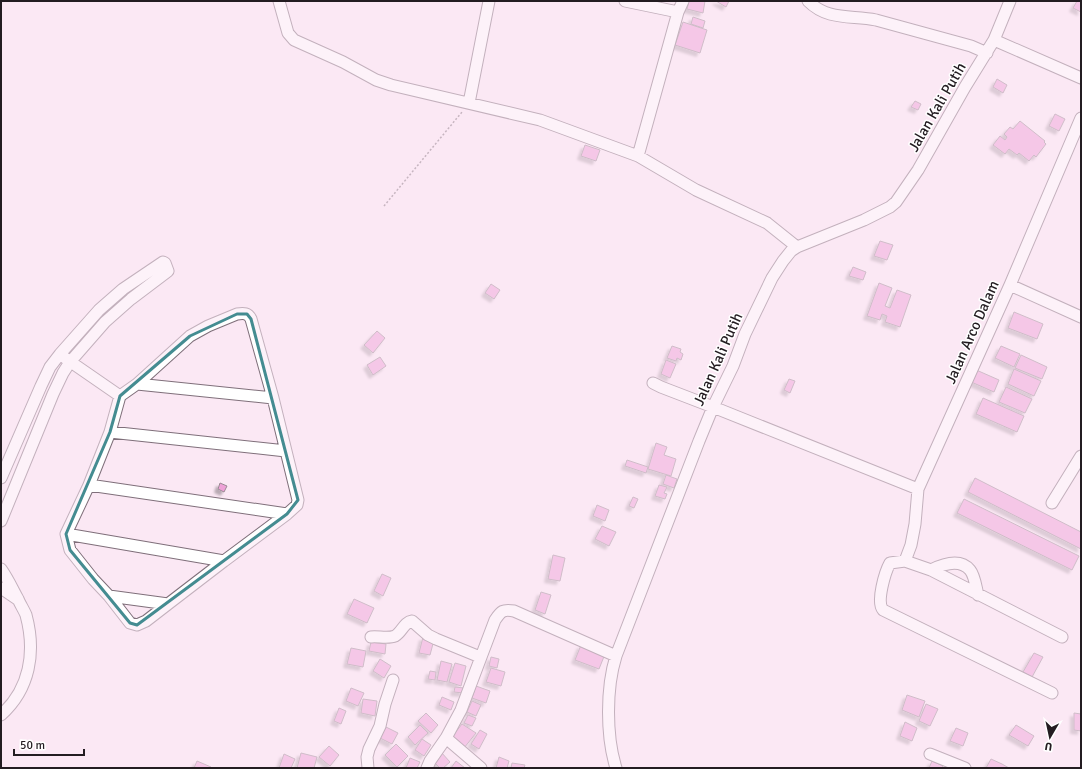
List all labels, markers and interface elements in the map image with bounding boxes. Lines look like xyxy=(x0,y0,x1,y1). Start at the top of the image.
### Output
street label: Jalan Kali Putih xyxy=(904,59,970,155)
street label: Jalan Arco Dalam xyxy=(941,278,1003,386)
street label: Jalan Kali Putih xyxy=(689,310,747,408)
north arrow xyxy=(1030,717,1070,757)
scale bar xyxy=(14,731,84,757)
text: 50 m xyxy=(20,738,45,753)
text: U xyxy=(1044,739,1053,753)

